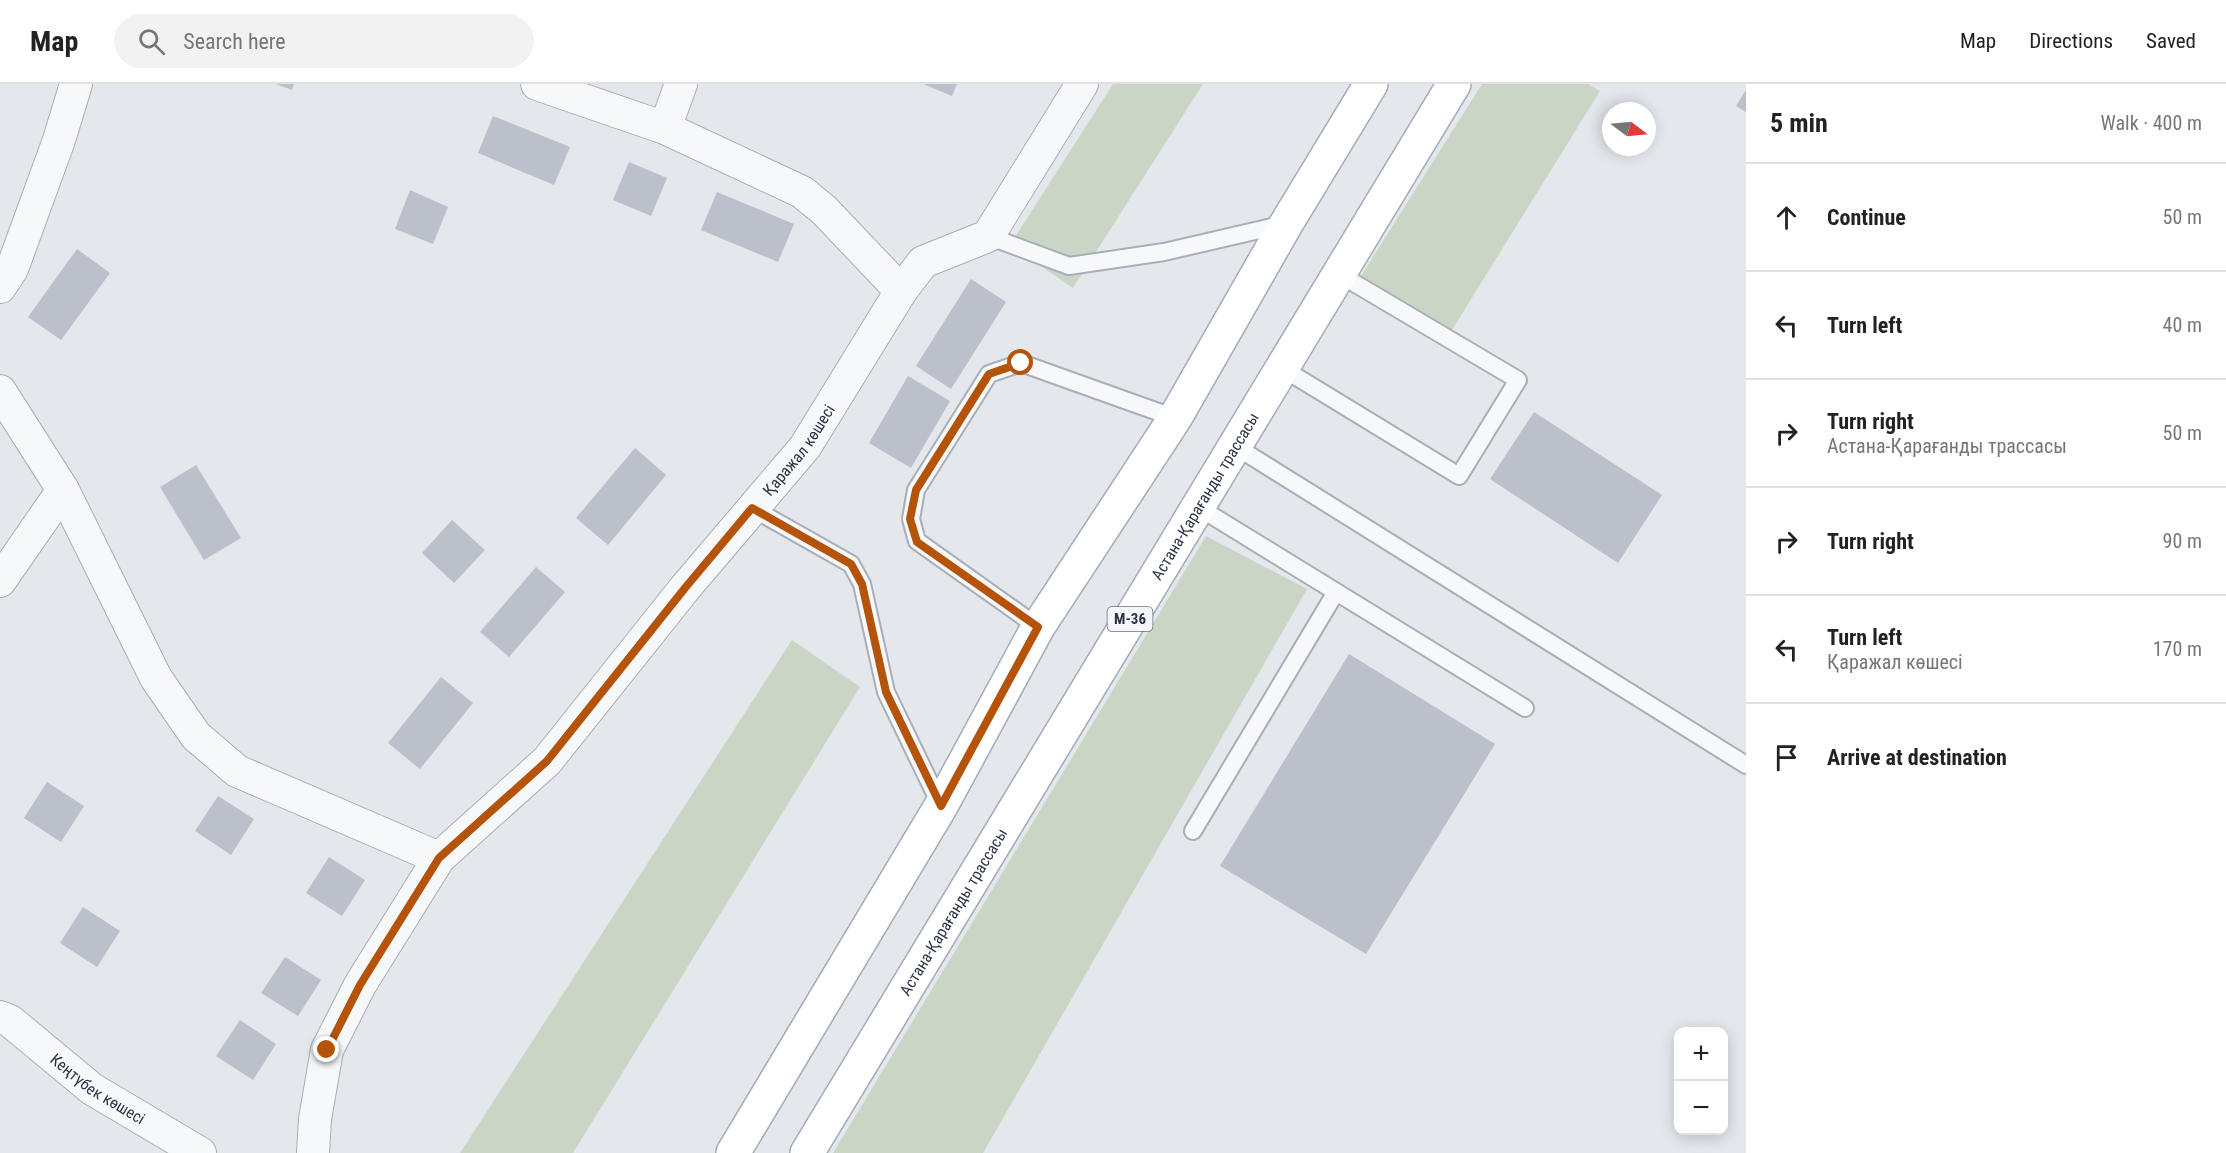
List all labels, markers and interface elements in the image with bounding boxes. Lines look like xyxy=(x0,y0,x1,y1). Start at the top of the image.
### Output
search box xyxy=(114,14,534,68)
text: Map xyxy=(30,25,78,58)
icon: search xyxy=(135,25,168,58)
text: Search here xyxy=(183,29,286,54)
text: Map xyxy=(1960,29,1996,53)
text: Directions xyxy=(2029,29,2113,53)
text: Saved xyxy=(2146,29,2196,53)
north arrow xyxy=(1602,102,1656,156)
text: 5 min xyxy=(1770,108,1828,138)
text: Walk · 400 m xyxy=(2101,111,2202,135)
icon: ahead xyxy=(1770,201,1803,234)
text: Continue xyxy=(1827,205,1906,230)
text: 50 m xyxy=(2163,205,2202,229)
icon: left xyxy=(1770,309,1803,342)
text: Turn left xyxy=(1827,313,1902,338)
text: 40 m xyxy=(2163,313,2202,337)
route start xyxy=(1007,349,1033,375)
street label: Қаражал көшесі xyxy=(759,401,839,500)
street label: Астана-Қарағанды трассасы xyxy=(1147,409,1263,583)
text: Turn right xyxy=(1827,409,1914,434)
icon: right xyxy=(1770,417,1803,450)
text: 50 m xyxy=(2163,421,2202,445)
text: Астана-Қарағанды трассасы xyxy=(1827,434,2067,458)
icon: right xyxy=(1770,525,1803,558)
text: Turn right xyxy=(1827,529,1914,554)
text: 90 m xyxy=(2163,529,2202,553)
road number: M-36 xyxy=(1108,607,1152,631)
text: Turn left xyxy=(1827,625,1902,650)
icon: left xyxy=(1770,633,1803,666)
text: 170 m xyxy=(2153,637,2202,661)
text: Қаражал көшесі xyxy=(1827,650,1963,674)
icon: arrive xyxy=(1770,741,1803,774)
text: Arrive at destination xyxy=(1827,745,2007,770)
street label: Астана-Қарағанды трассасы xyxy=(896,825,1011,999)
map controls xyxy=(1674,1027,1728,1135)
button: + xyxy=(1674,1027,1728,1081)
route end xyxy=(313,1036,339,1062)
street label: Кеңтүбек көшесі xyxy=(47,1050,148,1128)
button: − xyxy=(1674,1081,1728,1135)

